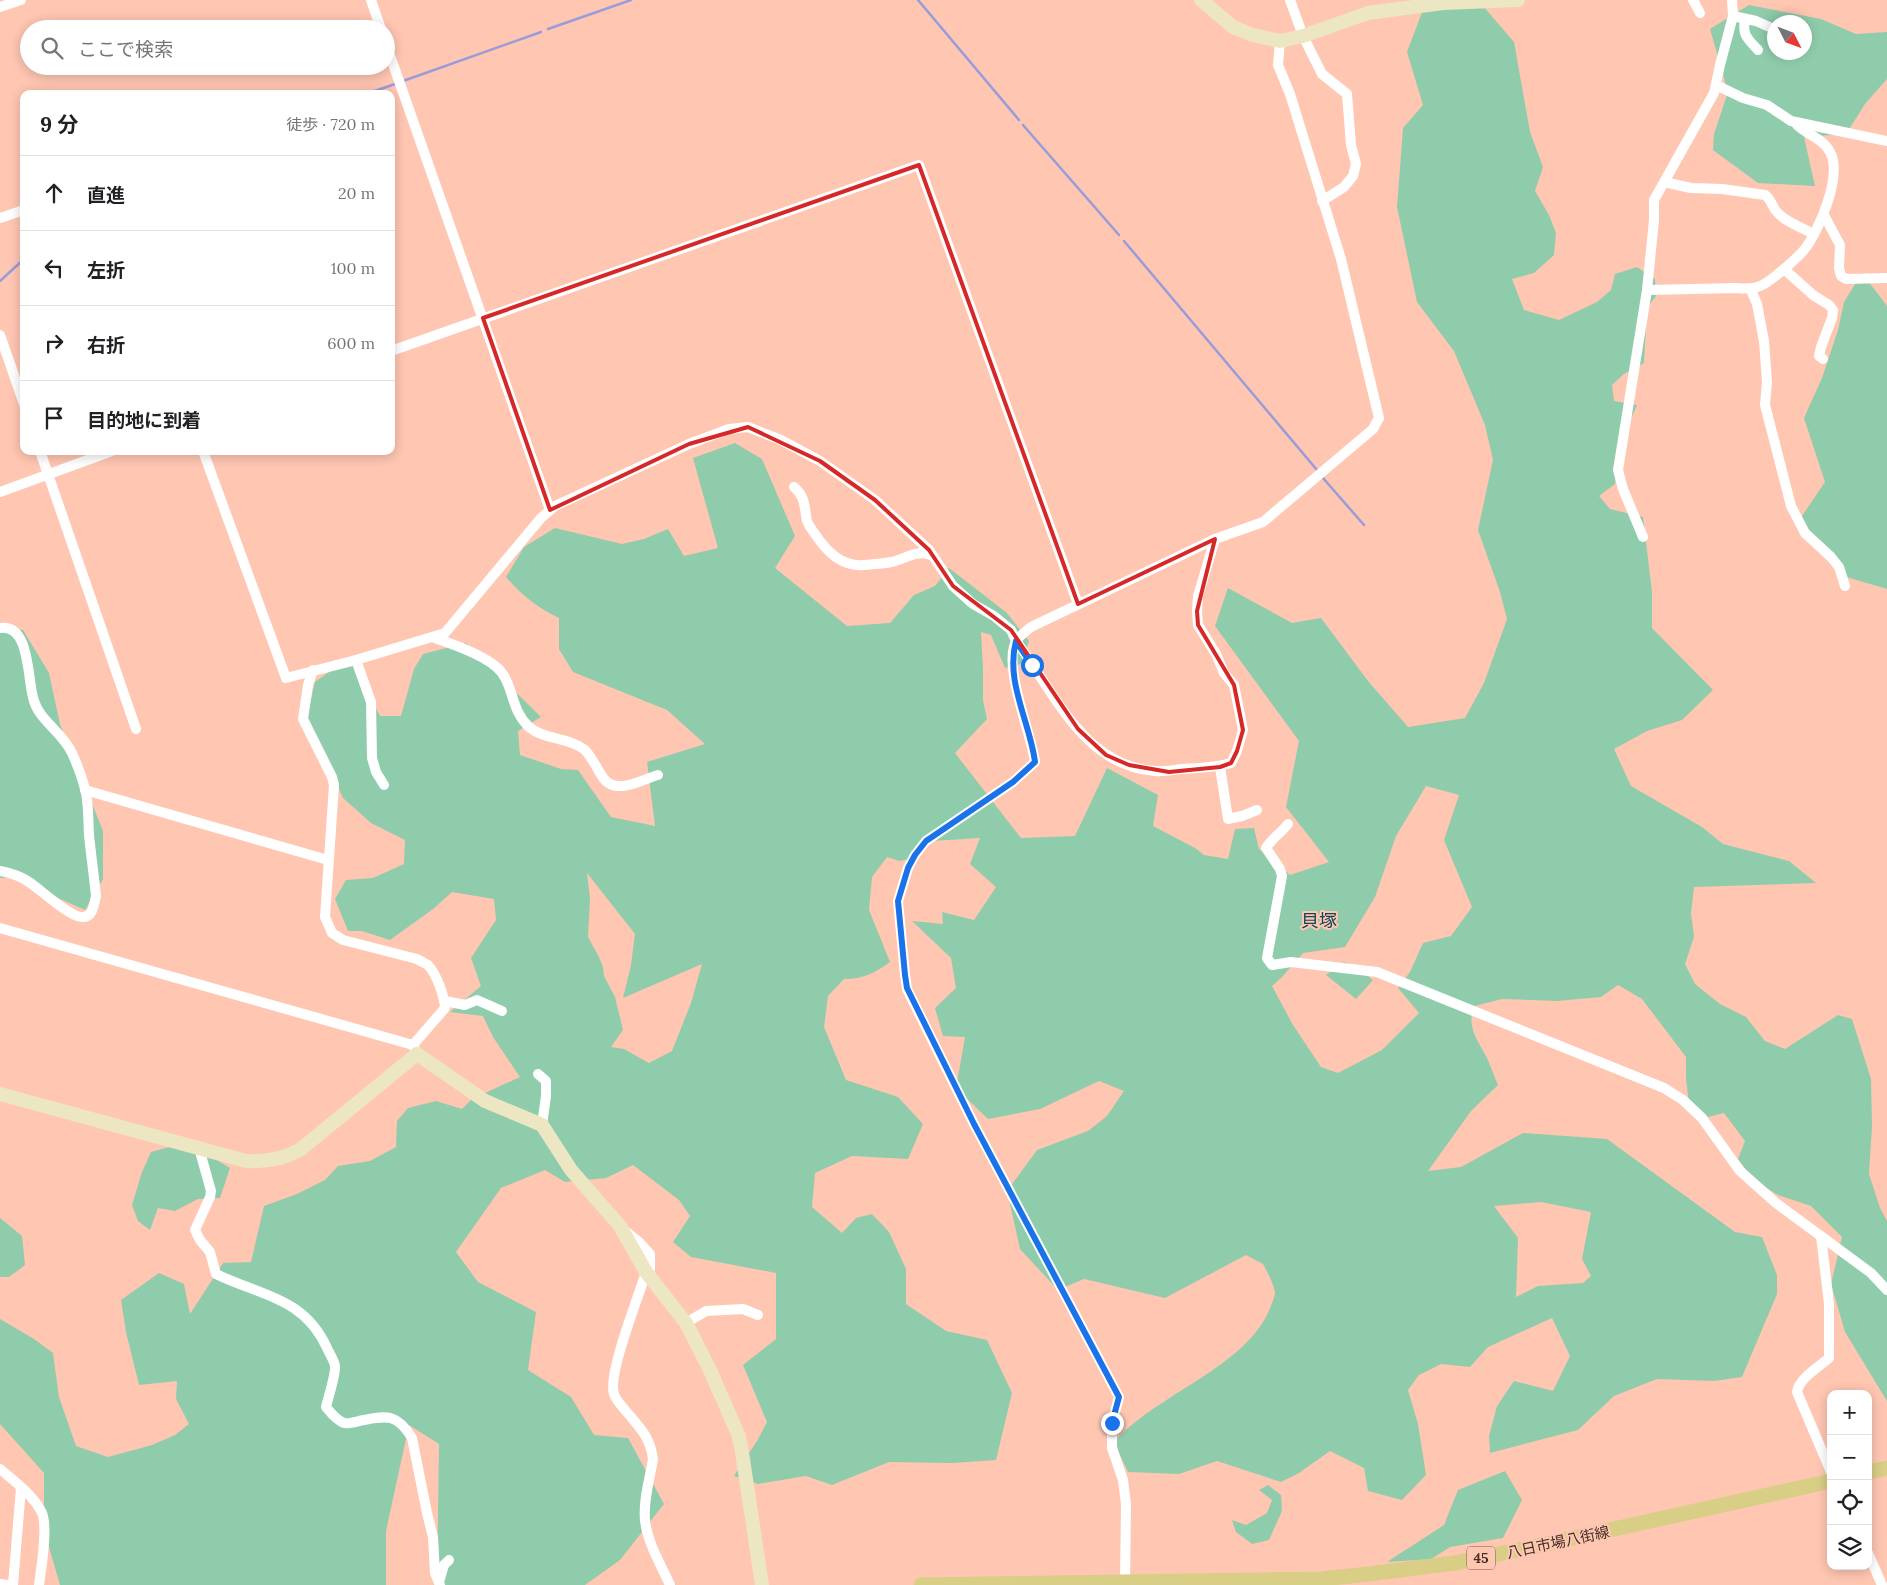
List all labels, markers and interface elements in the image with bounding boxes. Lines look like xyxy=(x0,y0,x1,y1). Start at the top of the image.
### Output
north arrow xyxy=(1767,15,1812,60)
search box xyxy=(20,20,395,75)
icon: search xyxy=(38,34,66,62)
text: ここで検索 xyxy=(78,37,173,61)
text: 9 分 xyxy=(40,111,79,138)
text: 徒歩 · 720 m xyxy=(286,114,375,134)
icon: ahead xyxy=(40,179,68,207)
text: 直進 xyxy=(87,183,125,207)
text: 20 m xyxy=(338,183,375,203)
icon: left xyxy=(40,254,68,282)
text: 左折 xyxy=(87,258,125,282)
text: 100 m xyxy=(331,258,375,278)
icon: right xyxy=(40,329,68,357)
text: 右折 xyxy=(87,333,125,357)
text: 600 m xyxy=(327,333,375,353)
icon: arrive xyxy=(40,404,68,432)
text: 目的地に到着 xyxy=(87,408,201,432)
route start xyxy=(1021,654,1044,677)
district label: 貝塚 xyxy=(1301,909,1337,932)
map controls xyxy=(1827,1390,1872,1570)
button: + xyxy=(1827,1390,1872,1435)
route end xyxy=(1101,1412,1124,1435)
button: − xyxy=(1827,1435,1872,1480)
button: locate xyxy=(1827,1480,1872,1525)
street label: 八日市場八街線 xyxy=(1505,1522,1611,1562)
button: layers xyxy=(1827,1525,1872,1570)
road number: 45 xyxy=(1467,1546,1495,1570)

